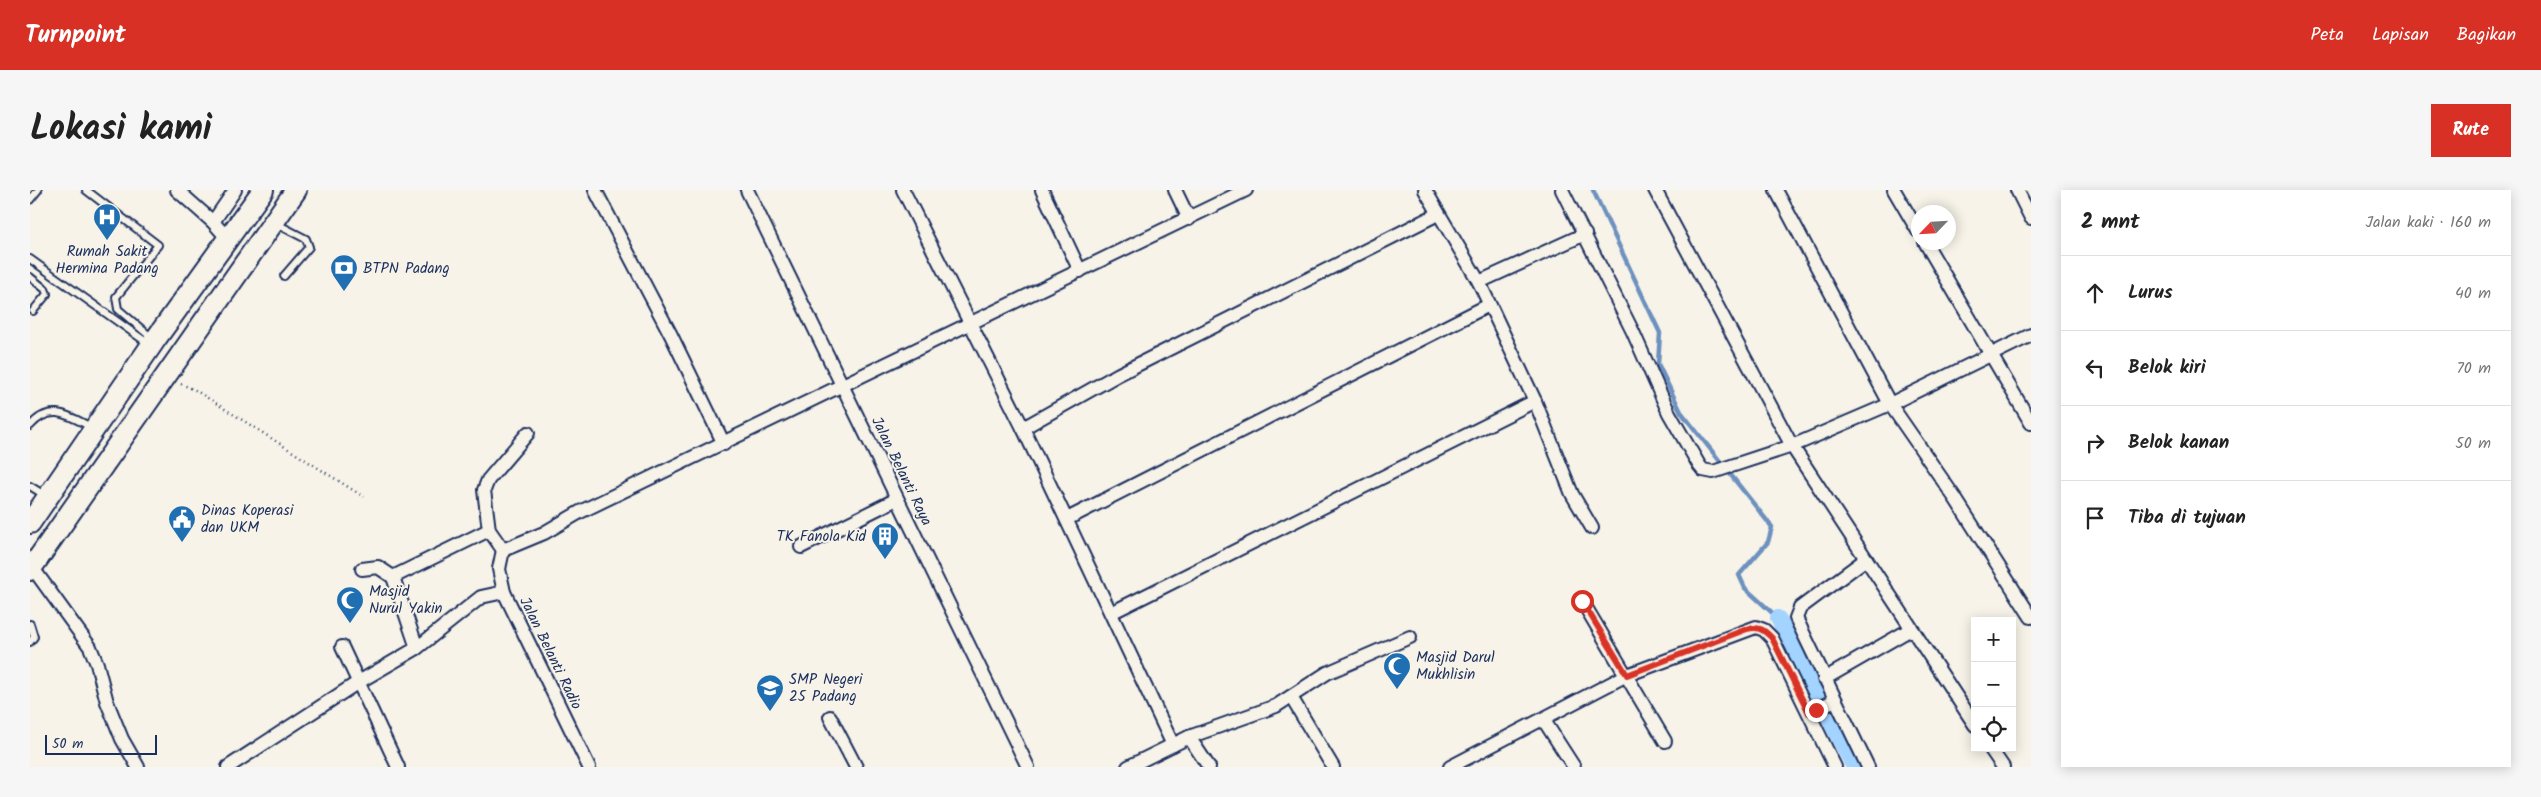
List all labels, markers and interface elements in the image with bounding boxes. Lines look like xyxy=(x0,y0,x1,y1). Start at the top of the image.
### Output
text: Turnpoint xyxy=(25,16,126,55)
text: Peta xyxy=(2311,21,2344,50)
text: Lapisan xyxy=(2372,21,2429,50)
text: Bagikan xyxy=(2457,21,2516,50)
text: Lokasi kami xyxy=(30,102,212,158)
button: Rute xyxy=(2431,104,2511,157)
hospital icon: Rumah Sakit Hermina Padang xyxy=(92,202,122,241)
north arrow xyxy=(1911,205,1956,250)
text: 2 mnt xyxy=(2081,206,2140,239)
text: Jalan kaki · 160 m xyxy=(2366,210,2491,235)
place label: Rumah Sakit Hermina Padang xyxy=(55,240,159,281)
bank icon: BTPN Padang xyxy=(329,253,359,292)
place label: BTPN Padang xyxy=(363,257,450,281)
text: Lurus xyxy=(2128,278,2173,308)
icon: ahead xyxy=(2081,279,2109,307)
text: 40 m xyxy=(2455,281,2491,306)
text: Belok kiri xyxy=(2128,353,2206,383)
icon: left xyxy=(2081,354,2109,382)
text: 70 m xyxy=(2456,356,2491,381)
street label: Jalan Belanti Raya xyxy=(864,413,938,530)
text: Belok kanan xyxy=(2128,428,2229,458)
icon: right xyxy=(2081,429,2109,457)
text: 50 m xyxy=(2455,431,2491,456)
place label: Dinas Koperasi dan UKM xyxy=(201,499,295,540)
text: Tiba di tujuan xyxy=(2128,503,2246,533)
public building icon: Dinas Koperasi dan UKM xyxy=(167,504,197,543)
icon: arrive xyxy=(2081,504,2109,532)
building icon: TK Fanola Kid xyxy=(870,521,900,560)
place label: TK Fanola Kid xyxy=(777,525,867,549)
place label: Masjid Nurul Yakin xyxy=(369,580,443,621)
mosque icon: Masjid Nurul Yakin xyxy=(335,585,365,624)
route start xyxy=(1571,590,1594,613)
street label: Jalan Belanti Radio xyxy=(512,593,588,714)
map controls xyxy=(1971,617,2016,752)
button: + xyxy=(1971,617,2016,662)
place label: Masjid Darul Mukhlisin xyxy=(1416,646,1495,687)
mosque icon: Masjid Darul Mukhlisin xyxy=(1382,651,1412,690)
button: − xyxy=(1971,662,2016,707)
place label: SMP Negeri 25 Padang xyxy=(789,668,864,709)
school or university icon: SMP Negeri 25 Padang xyxy=(755,673,785,712)
route end xyxy=(1805,699,1828,722)
button: locate xyxy=(1971,707,2016,752)
scale bar xyxy=(45,732,158,755)
text: 50 m xyxy=(52,733,83,755)

